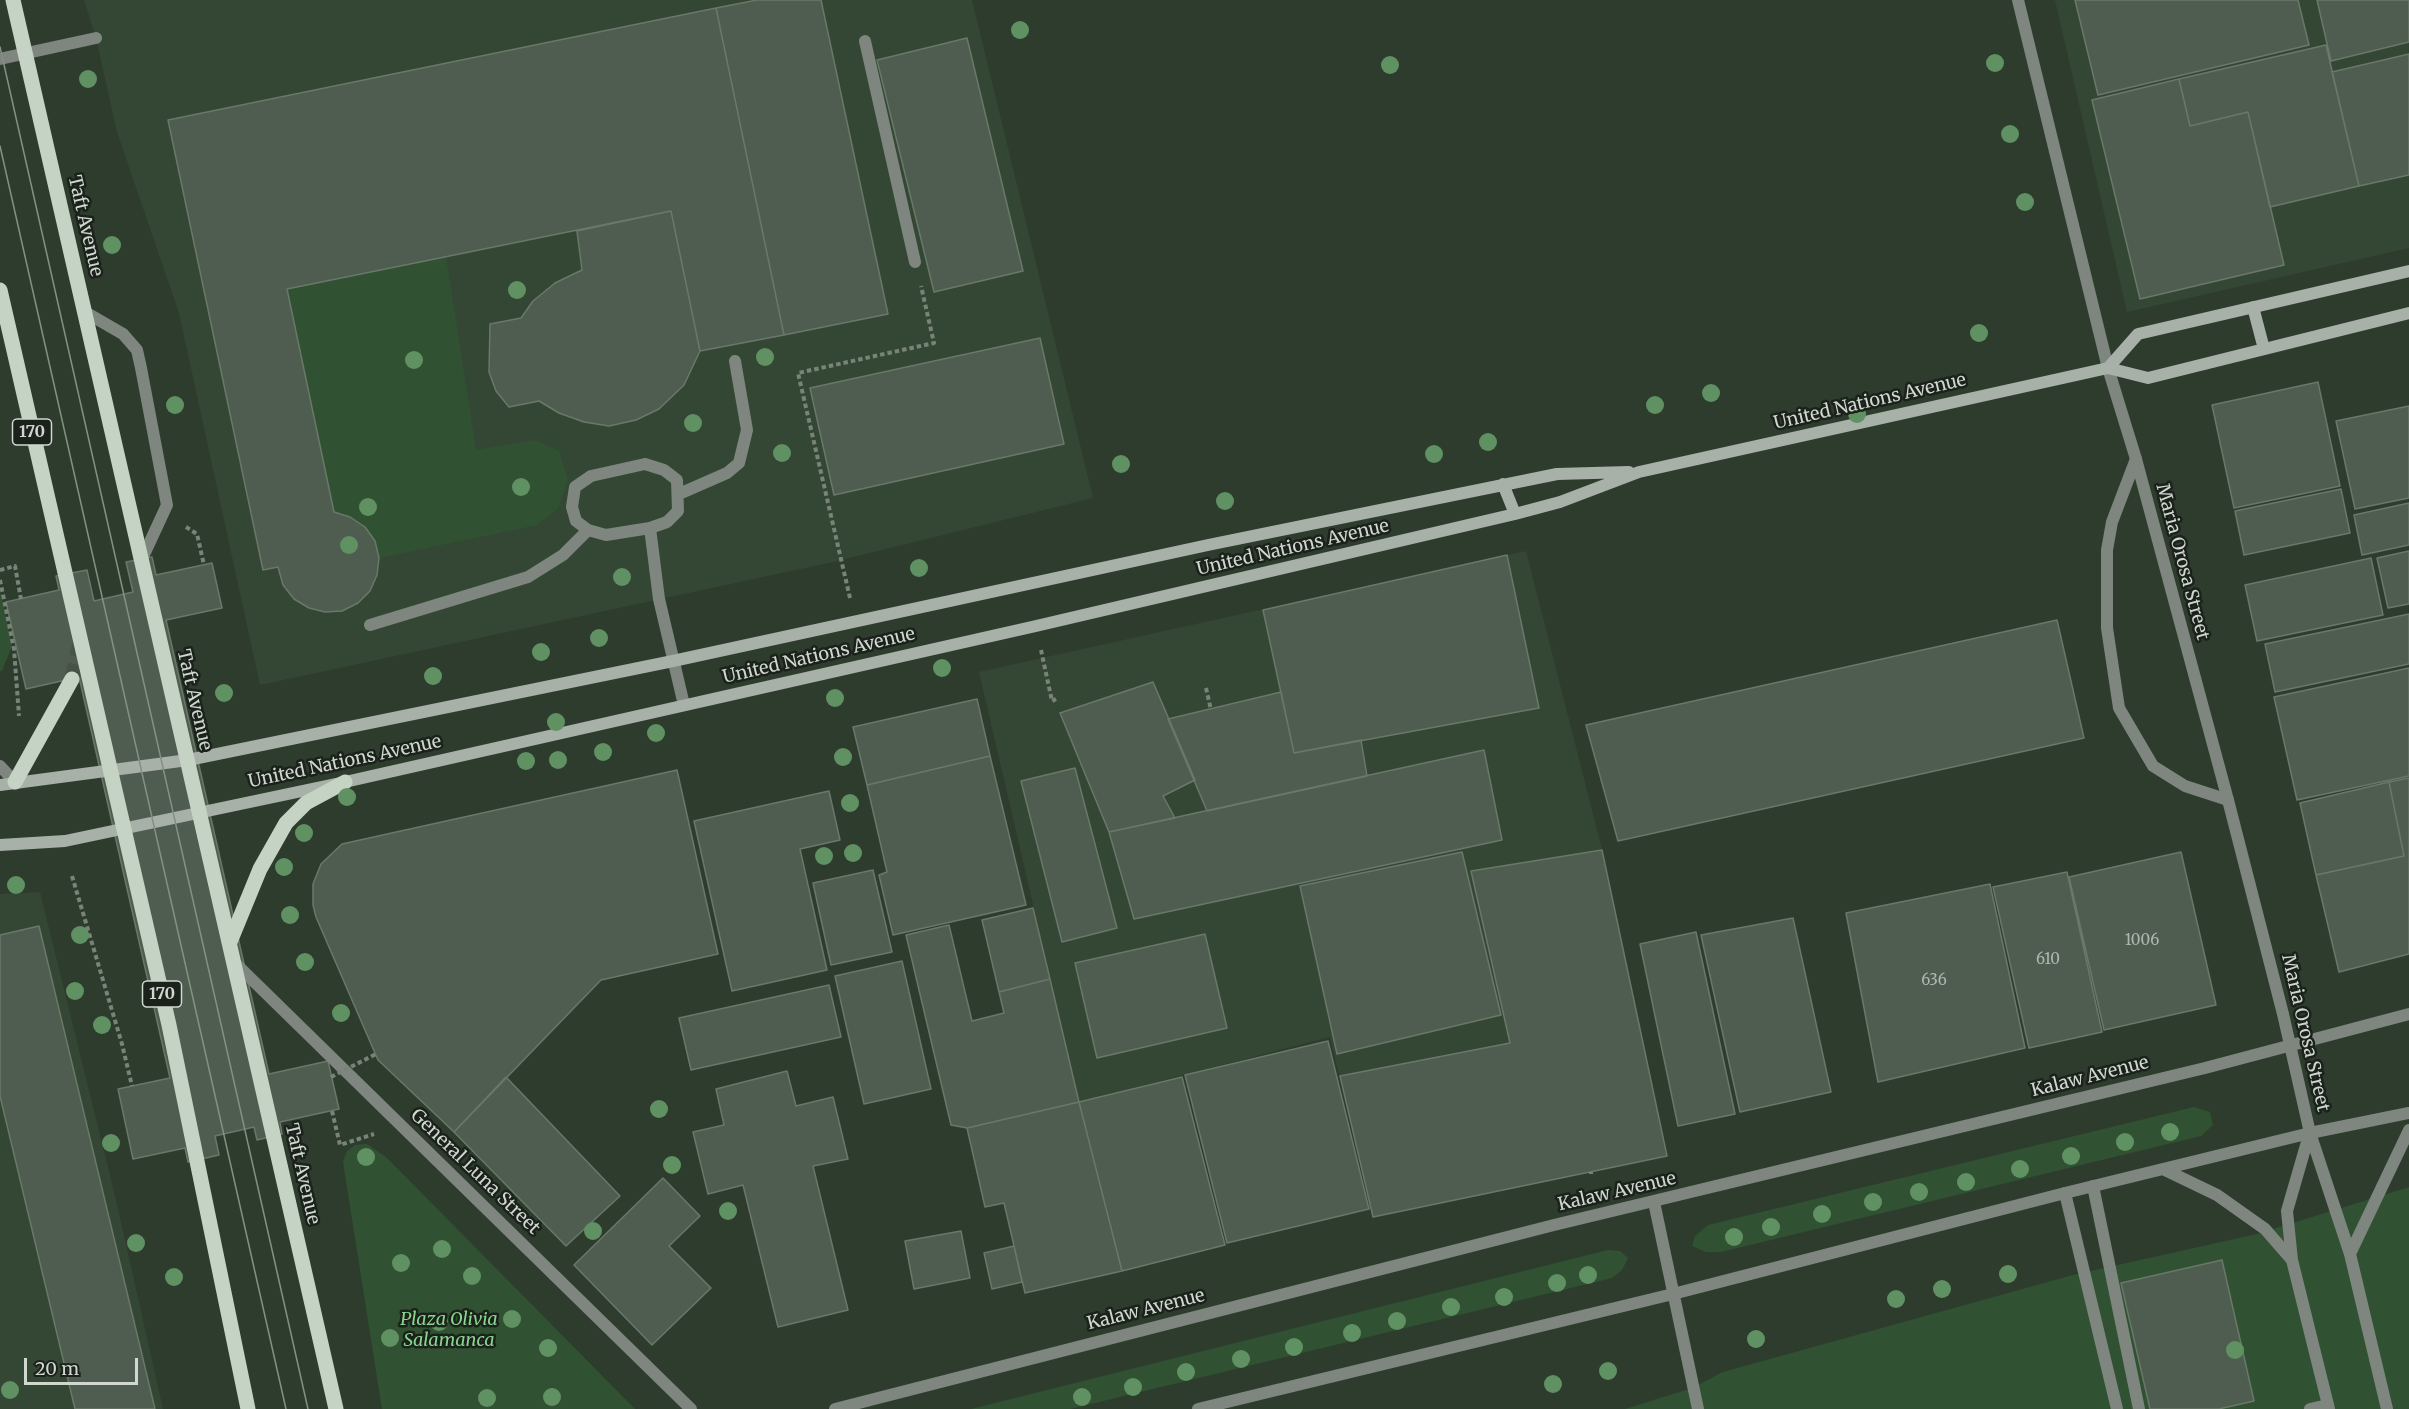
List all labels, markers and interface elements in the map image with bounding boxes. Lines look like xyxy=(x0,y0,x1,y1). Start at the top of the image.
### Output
street label: Taft Avenue xyxy=(63,173,107,279)
street label: United Nations Avenue xyxy=(1772,369,1968,435)
road number: 170 xyxy=(12,419,51,445)
street label: Maria Orosa Street xyxy=(2151,481,2213,643)
street label: United Nations Avenue xyxy=(1195,515,1391,581)
street label: United Nations Avenue xyxy=(721,623,917,689)
street label: Taft Avenue xyxy=(172,647,216,753)
street label: United Nations Avenue xyxy=(247,731,443,793)
house number: 1006 xyxy=(2125,932,2159,950)
house number: 610 xyxy=(2036,951,2060,969)
street label: Maria Orosa Street xyxy=(2276,952,2334,1114)
house number: 636 xyxy=(1921,972,1947,990)
road number: 170 xyxy=(142,981,182,1007)
street label: Kalaw Avenue xyxy=(2029,1052,2151,1102)
street label: General Luna Street xyxy=(406,1105,544,1239)
street label: Taft Avenue xyxy=(280,1121,324,1227)
street label: Kalaw Avenue xyxy=(1556,1168,1678,1216)
street label: Kalaw Avenue xyxy=(1085,1285,1207,1335)
park label: Plaza Olivia Salamanca xyxy=(400,1309,498,1352)
scale bar xyxy=(27,1346,141,1384)
text: 20 m xyxy=(35,1357,79,1380)

